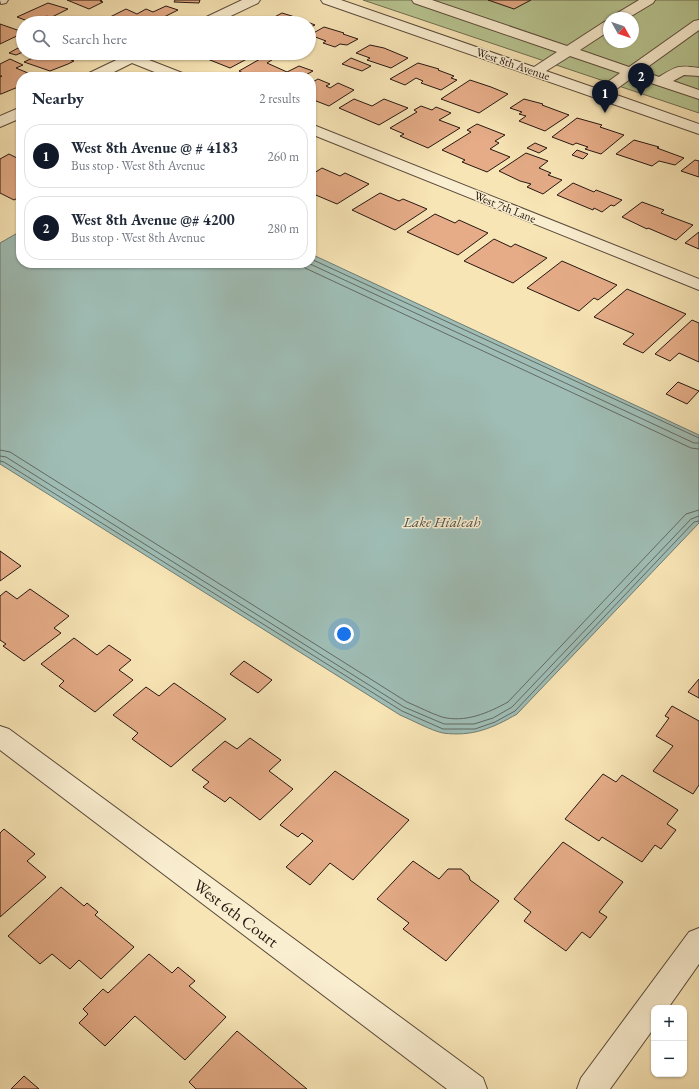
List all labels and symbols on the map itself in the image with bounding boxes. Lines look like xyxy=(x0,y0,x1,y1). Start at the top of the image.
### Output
north arrow xyxy=(603,12,639,48)
street label: West 8th Avenue xyxy=(474,44,552,84)
pin: 2 xyxy=(628,63,654,96)
pin: 1 xyxy=(592,80,618,113)
street label: West 7th Lane xyxy=(472,187,539,227)
water label: Lake Hialeah xyxy=(402,512,481,531)
your location xyxy=(334,624,354,644)
street label: West 6th Court xyxy=(189,874,283,953)

